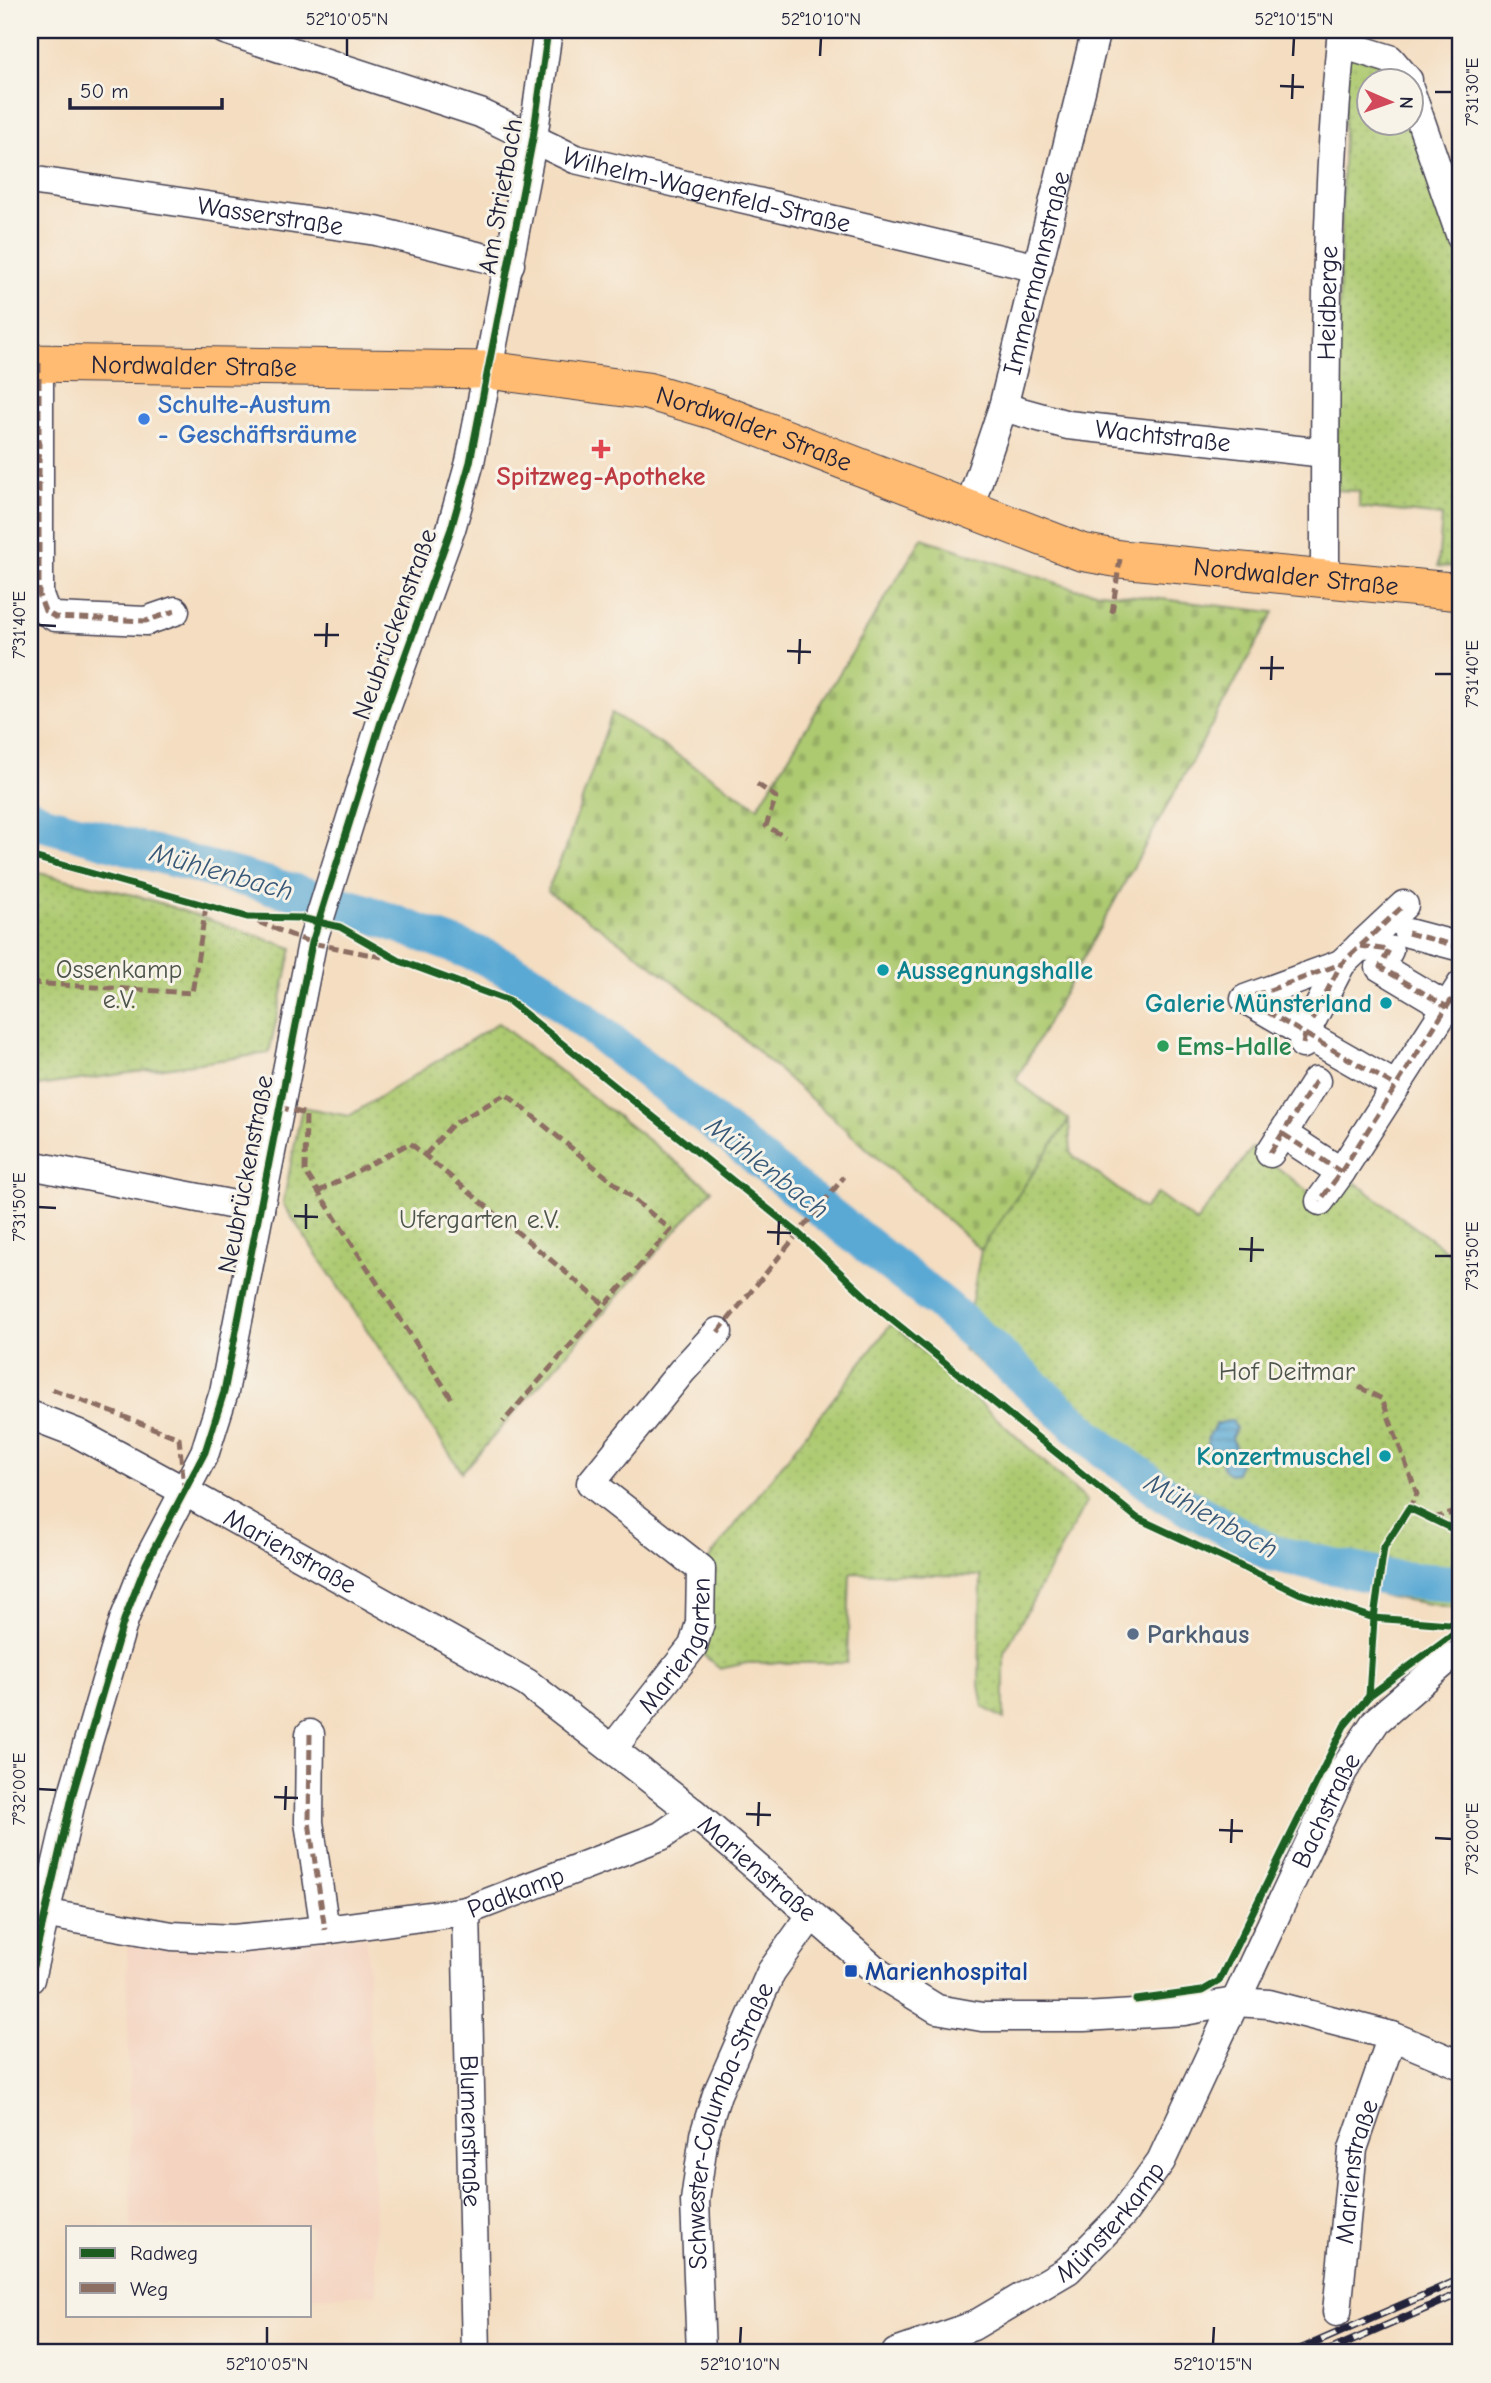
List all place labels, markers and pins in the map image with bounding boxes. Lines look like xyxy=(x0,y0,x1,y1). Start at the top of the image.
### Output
place label: Schulte-Austum - Geschäftsräume xyxy=(158,390,357,450)
marker: Schulte-Austum - Geschäftsräume xyxy=(136,411,152,427)
marker: Spitzweg-Apotheke xyxy=(593,441,609,457)
place label: Spitzweg-Apotheke xyxy=(496,462,706,492)
place label: Aussegnungshalle xyxy=(897,956,1093,986)
marker: Aussegnungshalle xyxy=(875,962,891,978)
place label: Galerie Münsterland xyxy=(1145,989,1372,1019)
marker: Galerie Münsterland xyxy=(1378,995,1394,1011)
place label: Ems-Halle xyxy=(1177,1032,1292,1062)
marker: Ems-Halle xyxy=(1155,1038,1171,1054)
place label: Konzertmuschel xyxy=(1196,1442,1371,1472)
marker: Konzertmuschel xyxy=(1377,1448,1393,1464)
place label: Parkhaus xyxy=(1147,1620,1249,1650)
marker: Parkhaus xyxy=(1125,1626,1141,1642)
place label: Marienhospital xyxy=(865,1957,1028,1987)
marker: Marienhospital xyxy=(843,1963,859,1979)

